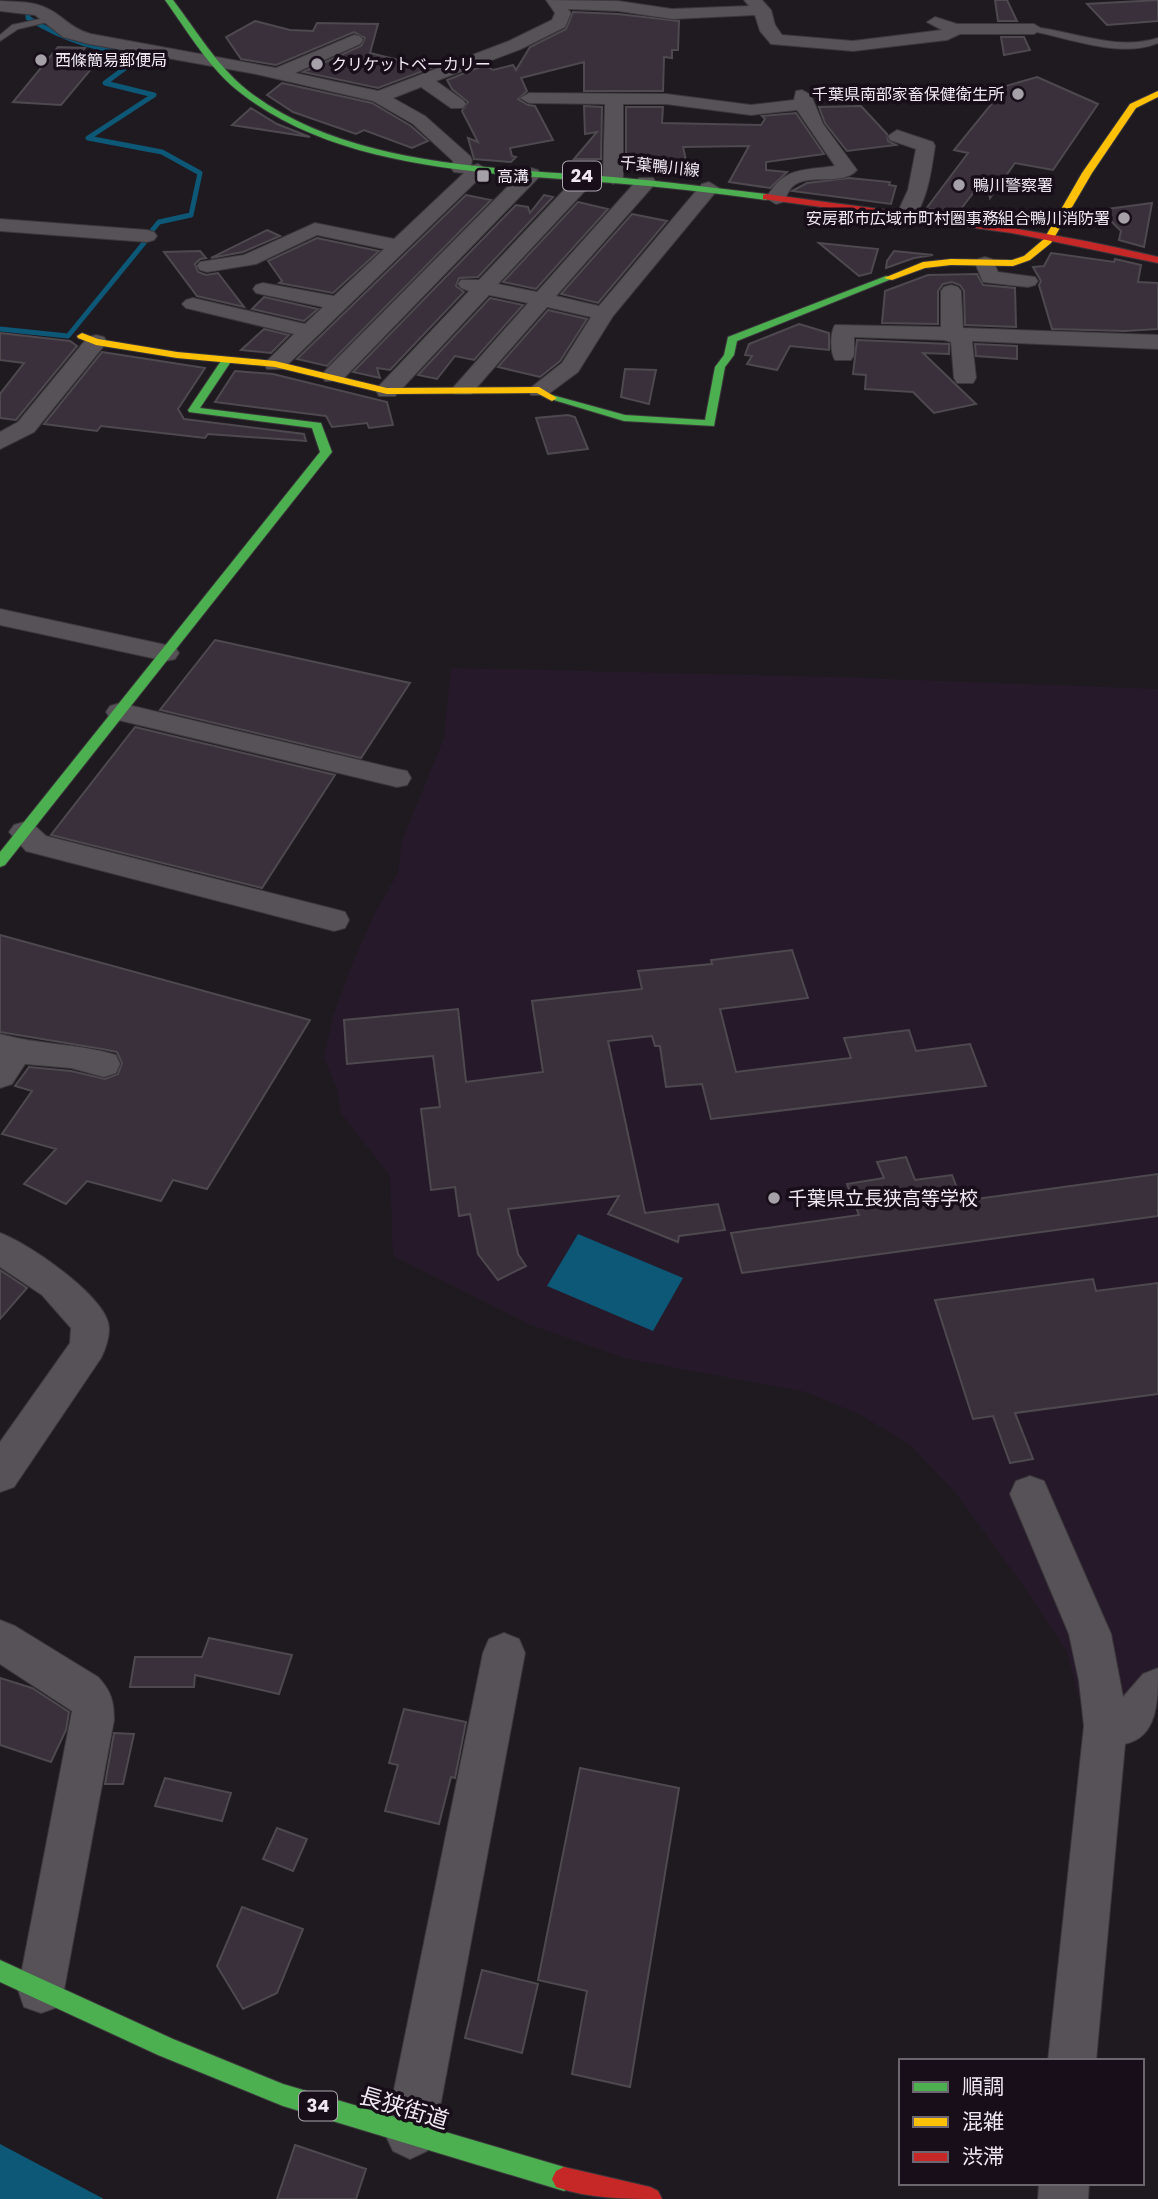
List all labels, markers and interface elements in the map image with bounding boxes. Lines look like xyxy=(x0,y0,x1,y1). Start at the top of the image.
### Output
place label: 西條簡易郵便局 xyxy=(55,49,167,72)
marker: 西條簡易郵便局 xyxy=(33,52,49,68)
place label: クリケットベーカリー xyxy=(331,53,491,76)
marker: クリケットベーカリー xyxy=(309,56,325,72)
place label: 千葉県南部家畜保健衛生所 xyxy=(812,83,1004,106)
marker: 千葉県南部家畜保健衛生所 xyxy=(1010,86,1026,102)
street label: 千葉鴨川線 xyxy=(619,151,701,182)
road number: 24 xyxy=(563,162,601,190)
place label: 高溝 xyxy=(497,165,529,188)
marker: 高溝 xyxy=(475,168,491,184)
place label: 鴨川警察署 xyxy=(973,174,1053,197)
marker: 鴨川警察署 xyxy=(951,177,967,193)
place label: 安房郡市広域市町村圏事務組合鴨川消防署 xyxy=(806,207,1110,230)
marker: 安房郡市広域市町村圏事務組合鴨川消防署 xyxy=(1116,210,1132,226)
place label: 千葉県立長狭高等学校 xyxy=(788,1185,978,1212)
marker: 千葉県立長狭高等学校 xyxy=(766,1190,782,1206)
legend xyxy=(899,2059,1144,2185)
text: 順調 xyxy=(962,2072,1004,2101)
street label: 長狭街道 xyxy=(355,2079,453,2137)
road number: 34 xyxy=(299,2092,337,2120)
text: 混雑 xyxy=(962,2107,1004,2136)
text: 渋滞 xyxy=(962,2142,1004,2171)

